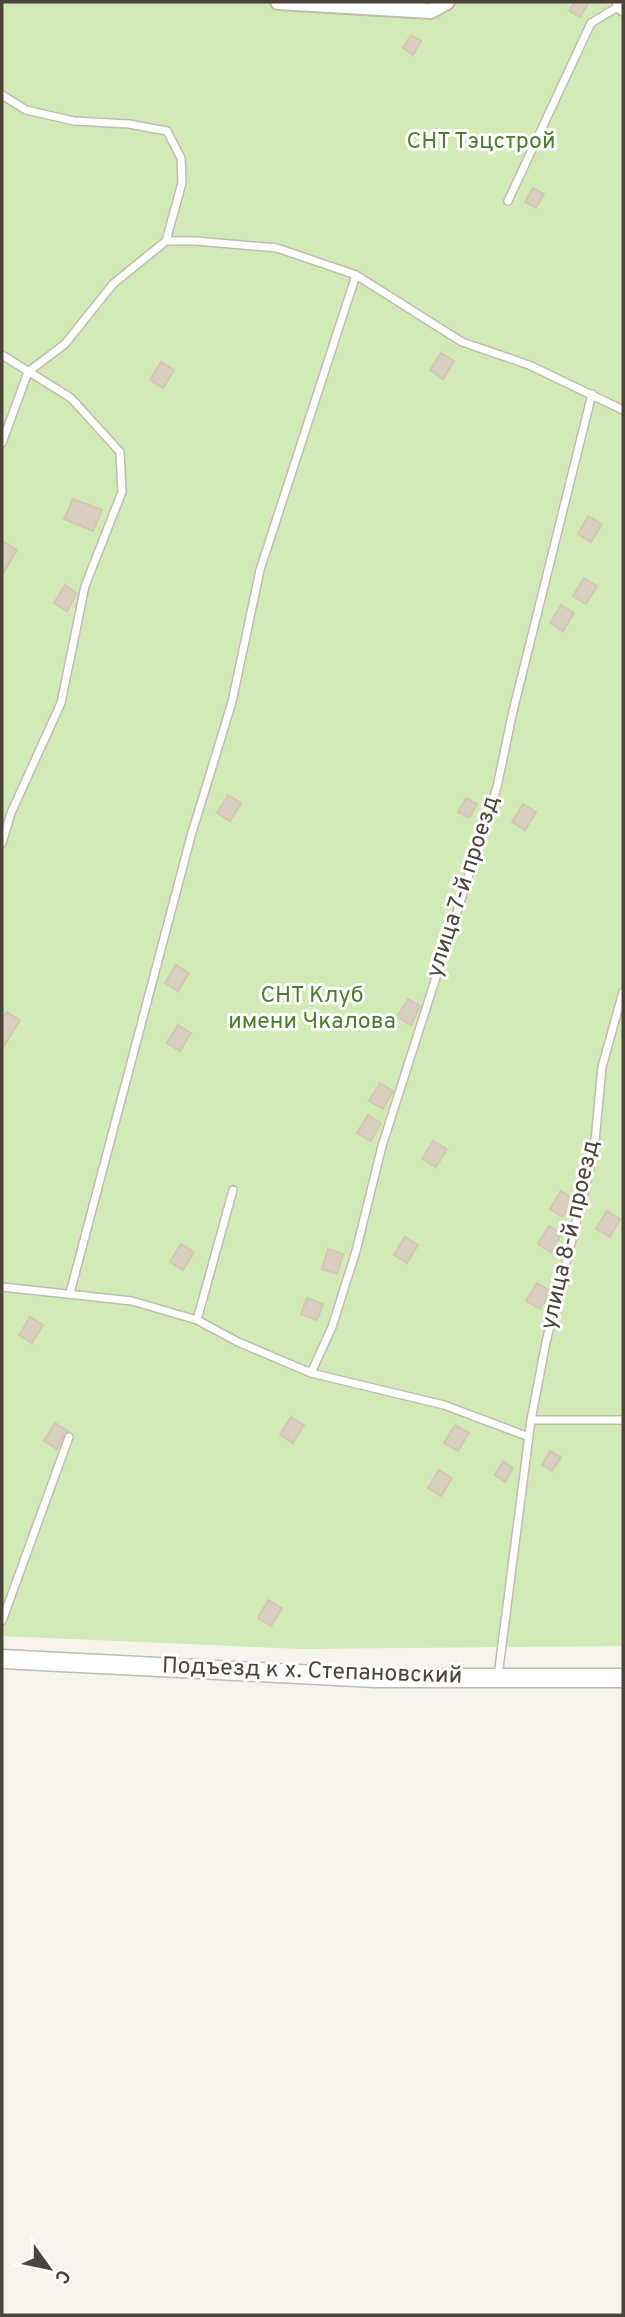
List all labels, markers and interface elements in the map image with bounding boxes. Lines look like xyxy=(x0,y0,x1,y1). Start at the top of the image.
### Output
park label: СНТ Тэцстрой xyxy=(406,128,556,157)
street label: улица 7-й проезд xyxy=(421,792,507,982)
park label: СНТ Клуб имени Чкалова xyxy=(228,982,396,1037)
street label: улица 8-й проезд xyxy=(535,1137,607,1333)
street label: Подъезд к х. Степановский xyxy=(161,1652,463,1692)
north arrow xyxy=(14,2233,84,2303)
text: С xyxy=(48,2265,75,2288)

